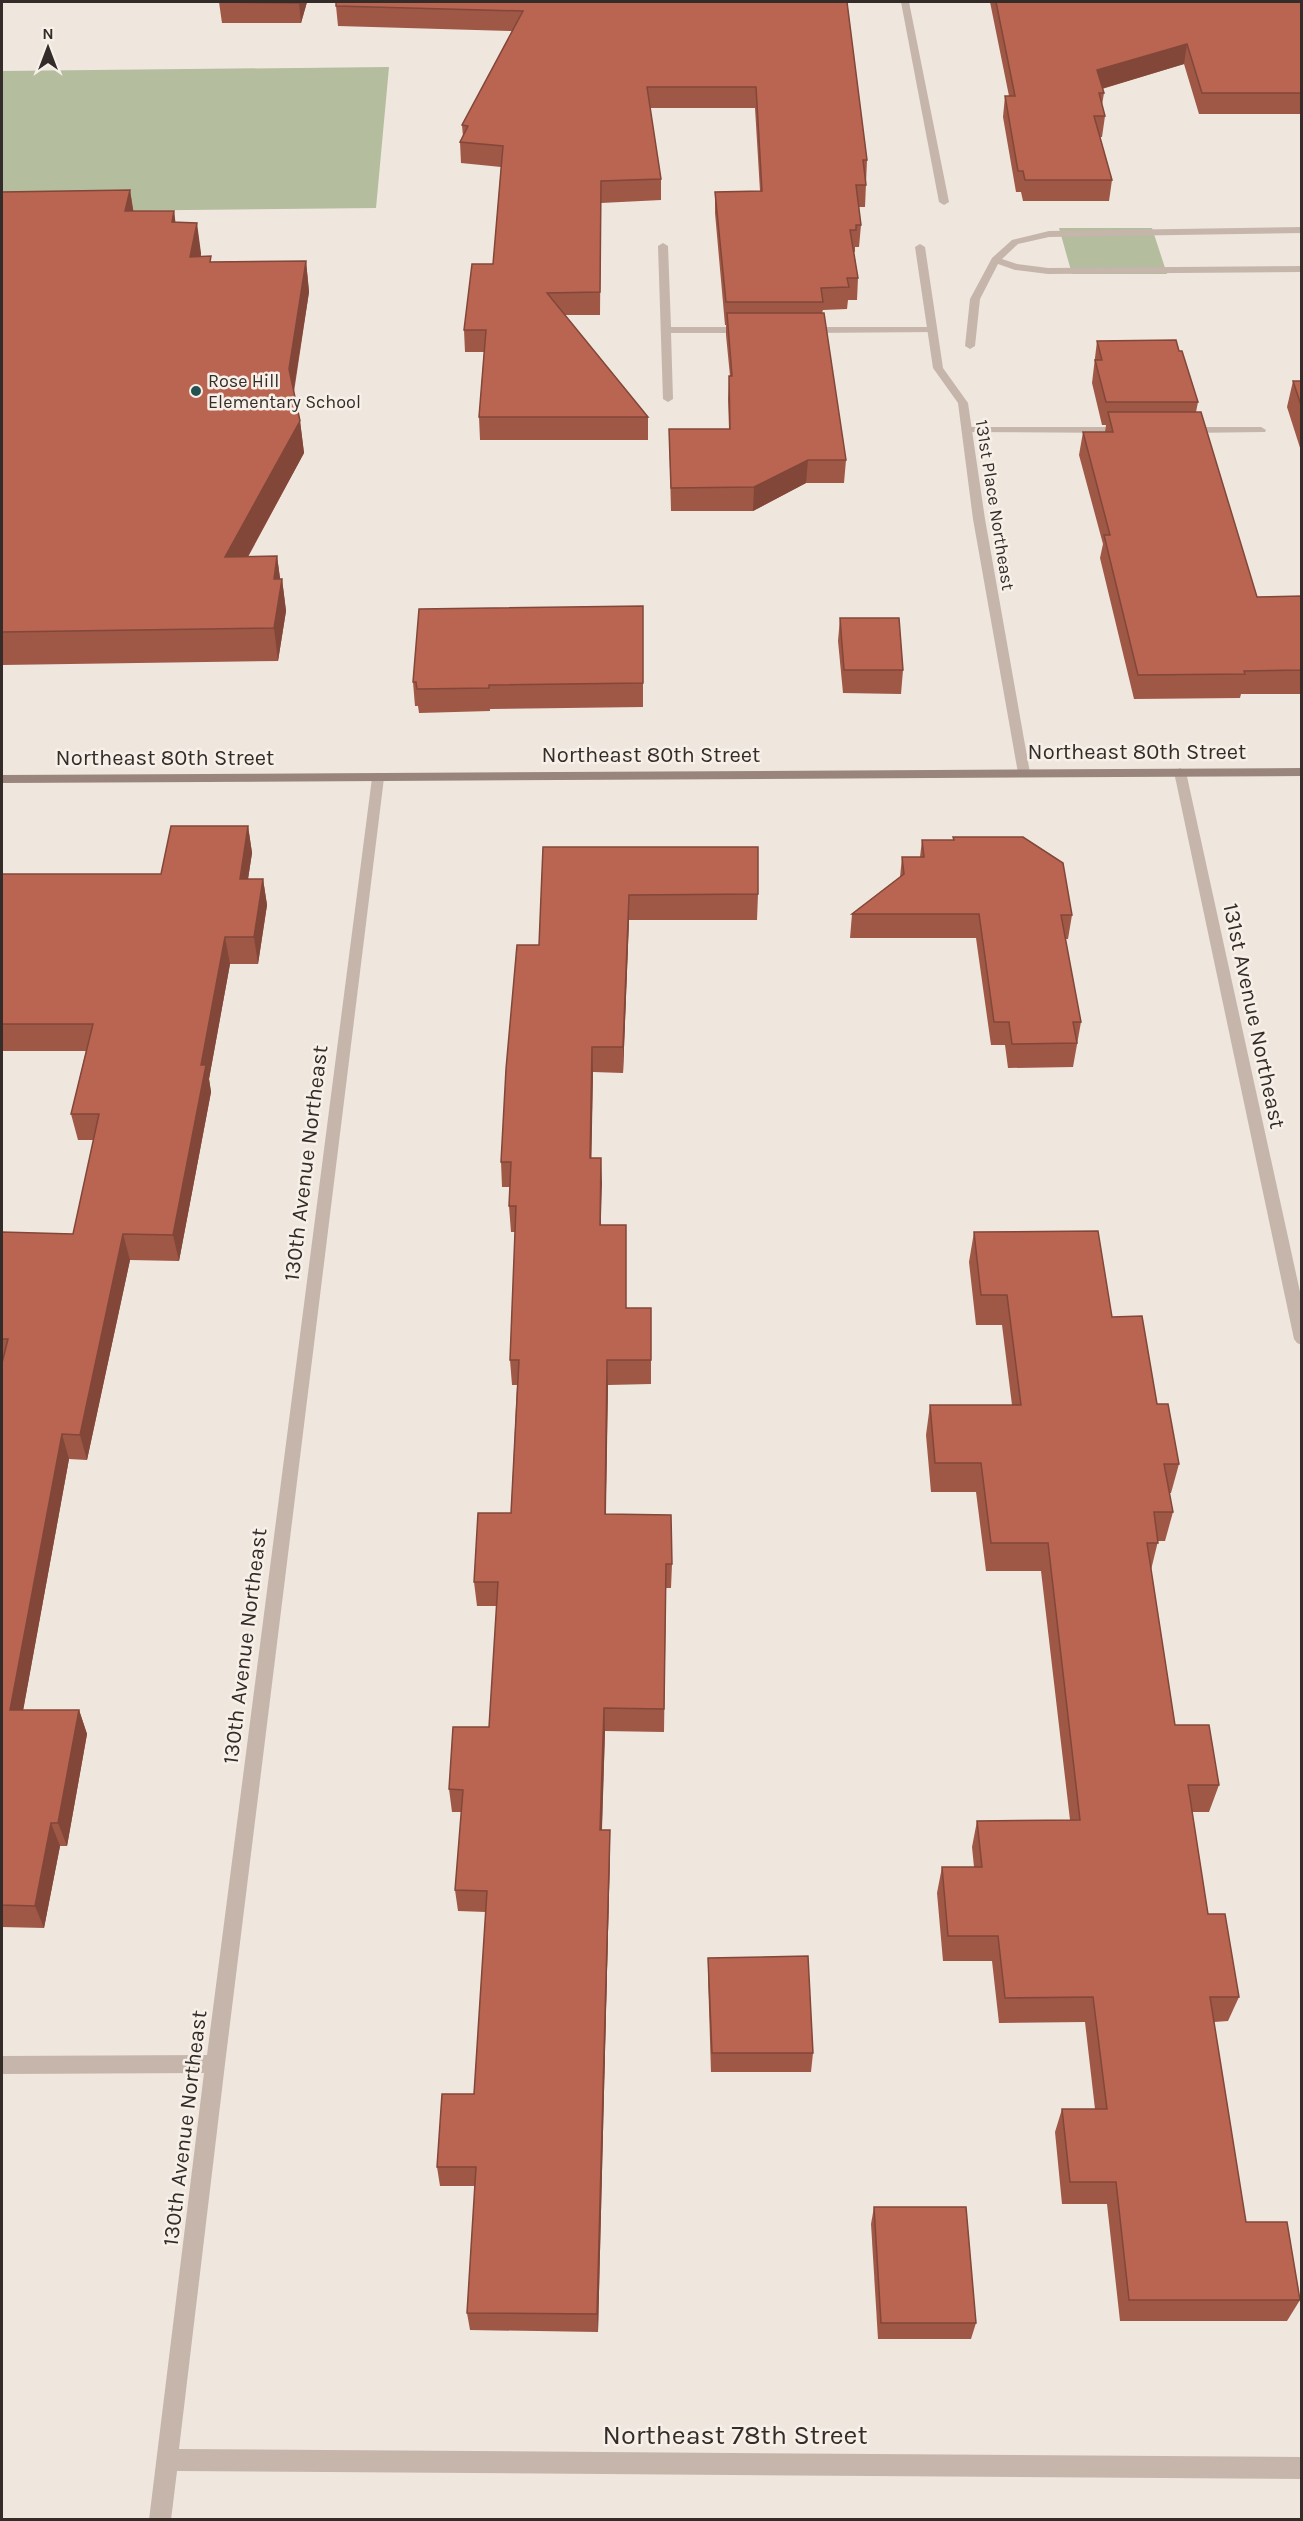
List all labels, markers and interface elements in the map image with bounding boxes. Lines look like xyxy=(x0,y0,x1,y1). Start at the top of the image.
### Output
north arrow xyxy=(18,18,78,78)
text: N xyxy=(42,24,54,43)
place label: Rose Hill Elementary School xyxy=(208,370,361,413)
marker: Rose Hill Elementary School xyxy=(189,384,203,398)
street label: 131st Place Northeast xyxy=(971,418,1019,592)
street label: Northeast 80th Street xyxy=(1028,739,1246,765)
street label: Northeast 80th Street xyxy=(542,742,760,768)
street label: Northeast 80th Street xyxy=(56,745,274,771)
street label: 131st Avenue Northeast xyxy=(1217,901,1291,1131)
street label: 130th Avenue Northeast xyxy=(279,1044,333,1282)
street label: 130th Avenue Northeast xyxy=(218,1527,272,1765)
street label: 130th Avenue Northeast xyxy=(158,2009,212,2247)
street label: Northeast 78th Street xyxy=(602,2419,868,2451)

